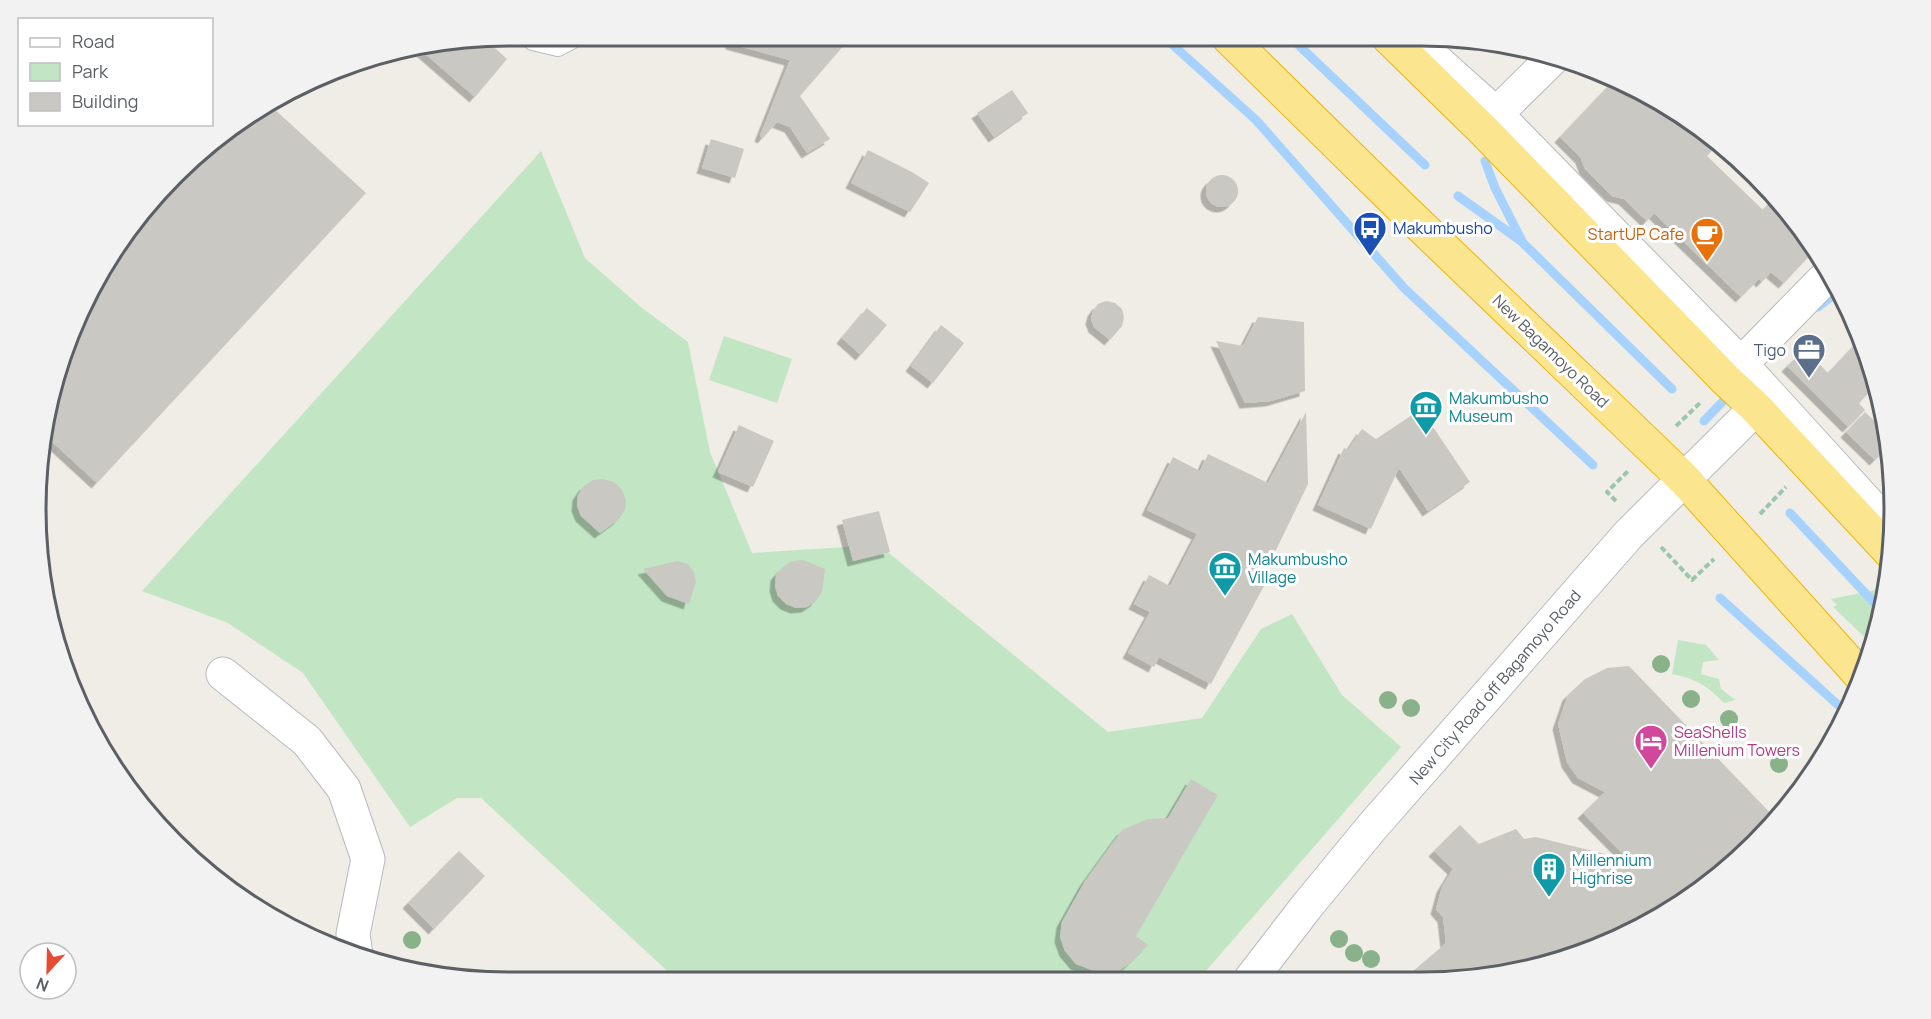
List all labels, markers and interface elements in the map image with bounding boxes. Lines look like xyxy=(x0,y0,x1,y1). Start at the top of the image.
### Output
legend xyxy=(18,18,213,126)
text: Road xyxy=(72,29,115,53)
text: Park xyxy=(72,59,109,83)
text: Building xyxy=(72,89,138,113)
bus stop icon: Makumbusho xyxy=(1352,210,1388,257)
cafe icon: StartUP Cafe xyxy=(1689,216,1725,263)
place label: Makumbusho xyxy=(1393,217,1493,239)
place label: StartUP Cafe xyxy=(1588,223,1684,245)
street label: New Bagamoyo Road xyxy=(1488,290,1614,412)
office icon: Tigo xyxy=(1791,332,1827,379)
place label: Tigo xyxy=(1754,339,1786,361)
place label: Makumbusho Museum xyxy=(1449,387,1549,427)
museum icon: Makumbusho Museum xyxy=(1408,389,1444,436)
place label: Makumbusho Village xyxy=(1248,548,1348,588)
museum icon: Makumbusho Village xyxy=(1207,550,1243,597)
street label: New City Road off Bagamoyo Road xyxy=(1404,585,1586,789)
place label: SeaShells Millenium Towers xyxy=(1674,721,1800,761)
hotel icon: SeaShells Millenium Towers xyxy=(1633,723,1669,770)
place label: Millennium Highrise xyxy=(1572,849,1652,889)
building icon: Millennium Highrise xyxy=(1531,851,1567,898)
north arrow xyxy=(18,941,78,1001)
text: N xyxy=(33,973,52,997)

